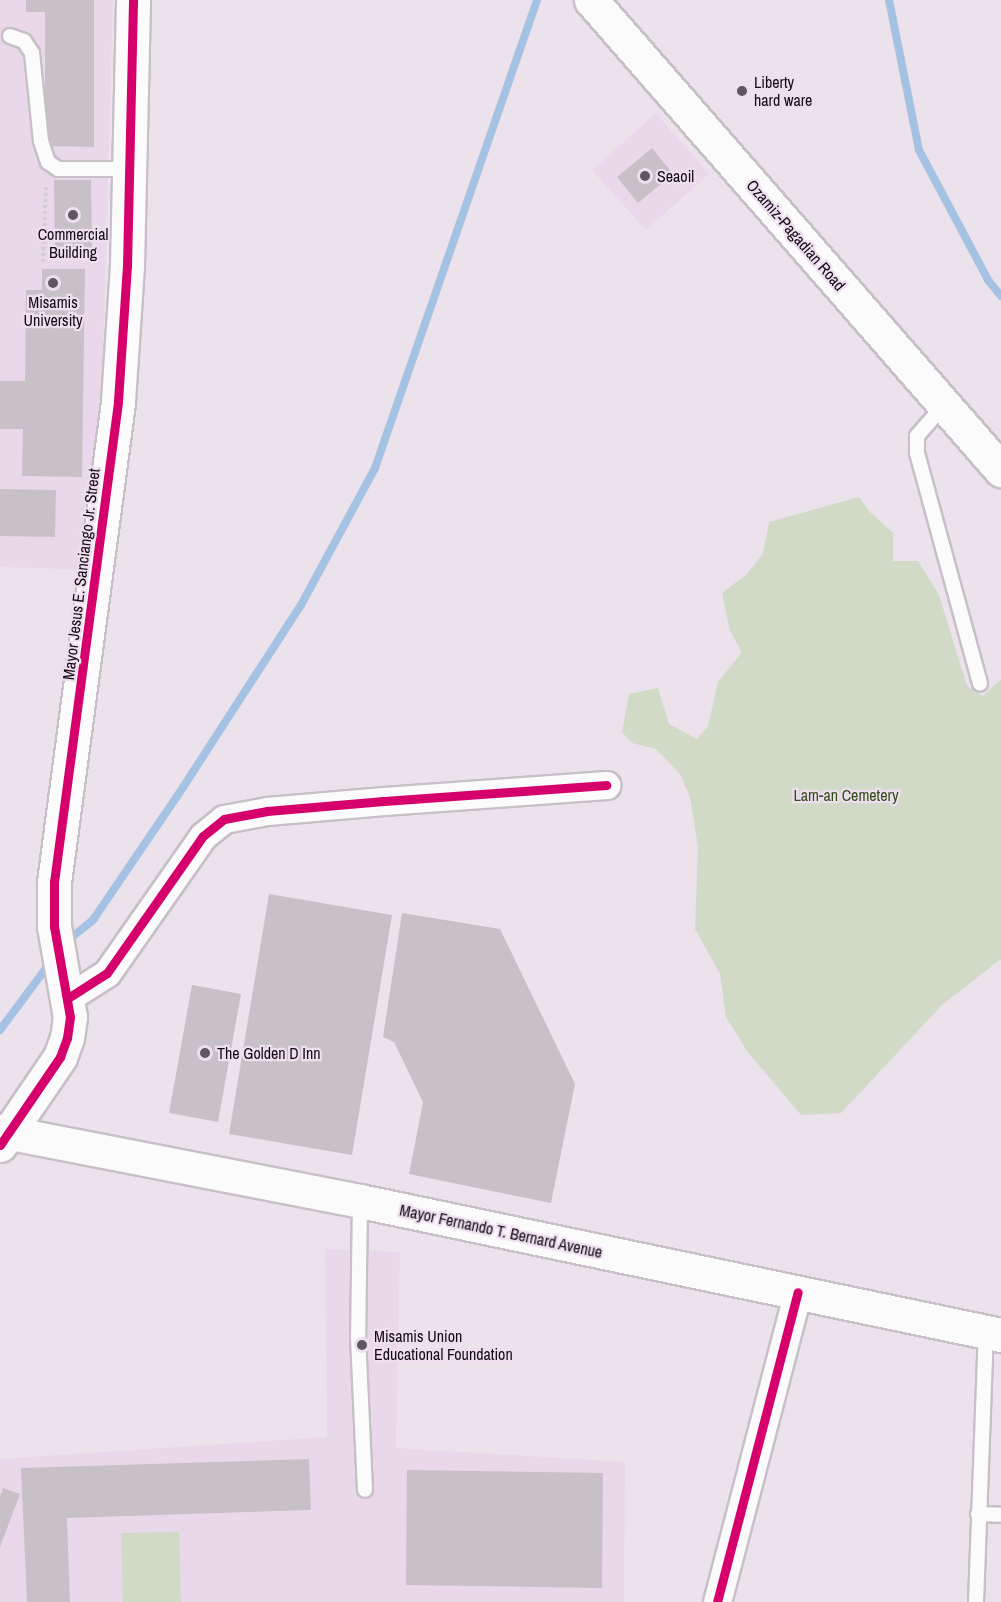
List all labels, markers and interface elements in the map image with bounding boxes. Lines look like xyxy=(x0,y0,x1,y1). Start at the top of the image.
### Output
place label: Liberty hard ware xyxy=(754,72,812,110)
marker: Liberty hard ware xyxy=(735,84,749,98)
place label: Seaoil xyxy=(657,166,694,186)
marker: Seaoil xyxy=(638,169,652,183)
street label: Ozamiz-Pagadian Road xyxy=(743,176,849,294)
marker: Commercial Building xyxy=(66,208,80,222)
place label: Commercial Building xyxy=(38,224,108,262)
marker: Misamis University xyxy=(46,276,60,290)
place label: Misamis University xyxy=(23,292,83,330)
street label: Mayor Jesus E. Sanciango Jr. Street xyxy=(58,467,104,681)
park label: Lam-an Cemetery xyxy=(794,785,898,805)
place label: The Golden D Inn xyxy=(217,1043,321,1063)
marker: The Golden D Inn xyxy=(198,1046,212,1060)
street label: Mayor Fernando T. Bernard Avenue xyxy=(397,1200,605,1262)
place label: Misamis Union Educational Foundation xyxy=(374,1326,513,1364)
marker: Misamis Union Educational Foundation xyxy=(355,1338,369,1352)

